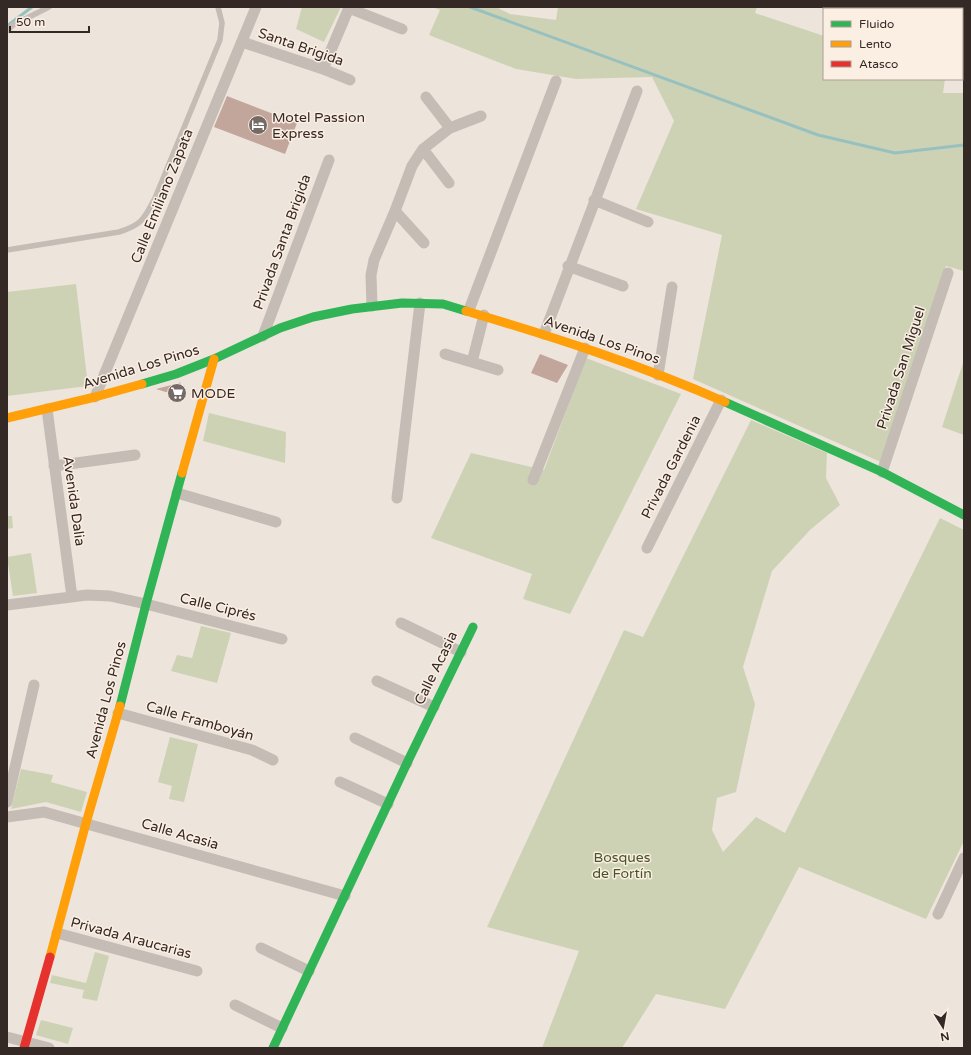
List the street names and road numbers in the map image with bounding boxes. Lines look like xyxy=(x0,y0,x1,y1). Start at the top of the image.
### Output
street label: Santa Brigida xyxy=(256,24,346,70)
street label: Calle Emiliano Zapata xyxy=(127,126,197,266)
street label: Privada Santa Brigida xyxy=(250,172,314,312)
street label: Privada San Miguel xyxy=(873,305,929,431)
street label: Avenida Los Pinos xyxy=(542,312,662,368)
street label: Avenida Los Pinos xyxy=(81,341,202,393)
street label: Privada Gardenia xyxy=(638,412,704,522)
street label: Avenida Dalia xyxy=(59,455,89,547)
street label: Calle Ciprés xyxy=(178,589,258,625)
street label: Calle Acasia xyxy=(411,628,461,708)
street label: Avenida Los Pinos xyxy=(82,639,130,761)
street label: Calle Framboyán xyxy=(144,697,256,745)
street label: Calle Acasia xyxy=(139,815,221,853)
street label: Privada Araucarias xyxy=(69,914,194,962)

